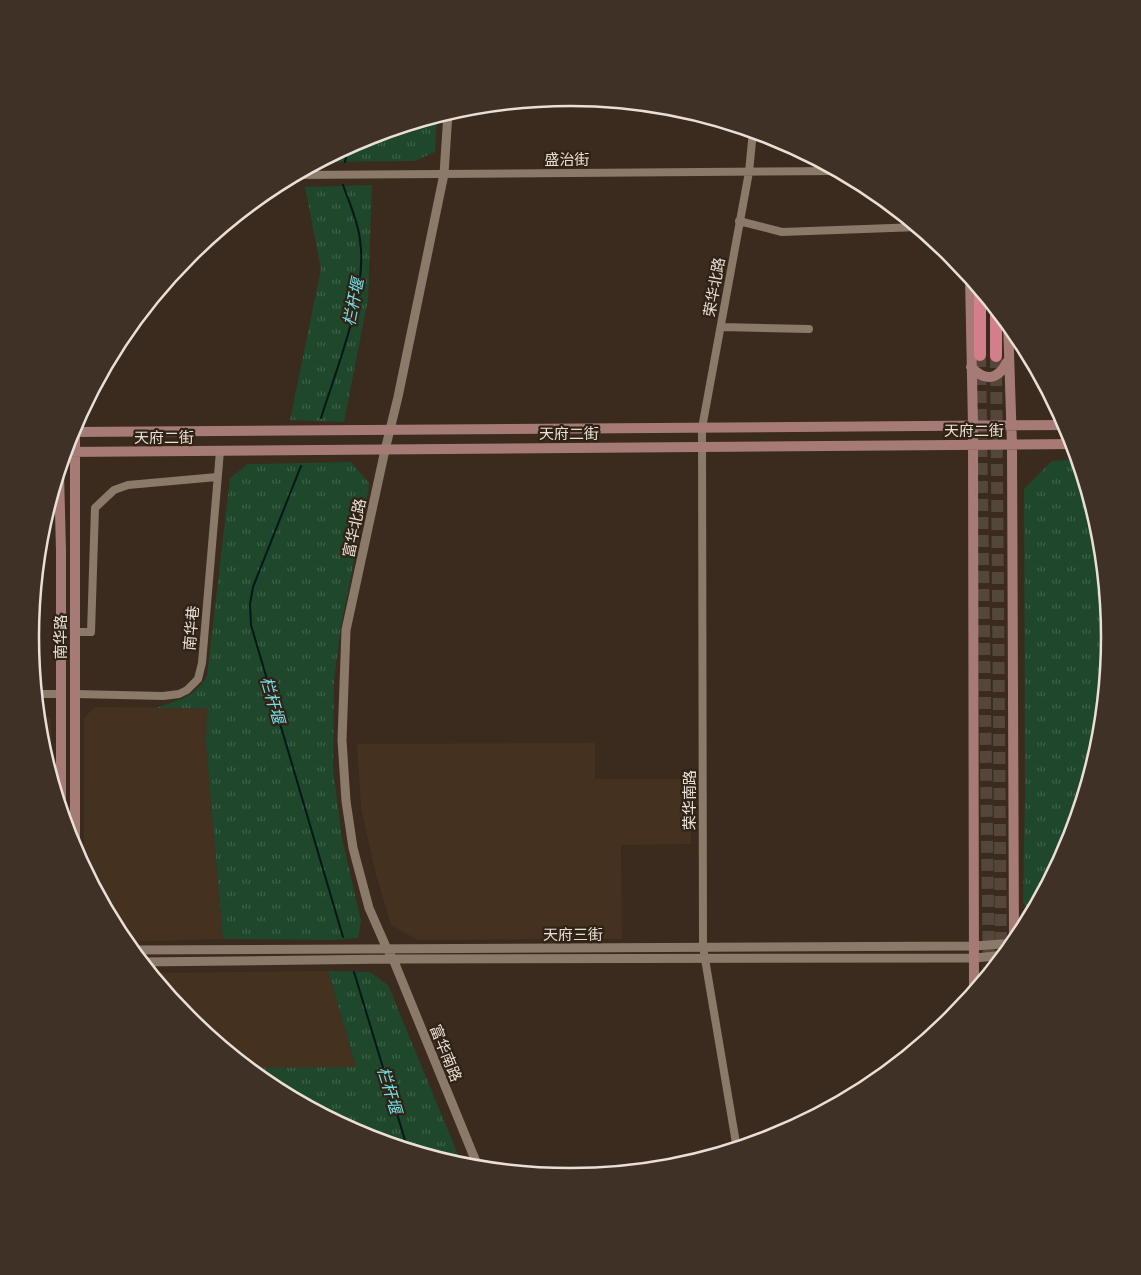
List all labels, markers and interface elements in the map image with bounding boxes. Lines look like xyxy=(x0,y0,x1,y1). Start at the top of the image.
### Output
street label: 盛治街 xyxy=(544,151,590,168)
street label: 荣华北路 xyxy=(700,256,728,318)
water label: 栏杆堰 xyxy=(340,274,367,327)
street label: 天府二街 xyxy=(944,422,1004,439)
street label: 天府二街 xyxy=(539,425,599,442)
street label: 天府二街 xyxy=(134,429,194,446)
street label: 富华北路 xyxy=(339,497,369,559)
street label: 南华巷 xyxy=(181,605,201,651)
street label: 南华路 xyxy=(52,614,69,660)
water label: 栏杆堰 xyxy=(258,674,289,728)
street label: 荣华南路 xyxy=(681,770,698,830)
street label: 天府三街 xyxy=(543,926,603,943)
street label: 富华南路 xyxy=(427,1022,465,1084)
water label: 栏杆堰 xyxy=(374,1064,406,1118)

